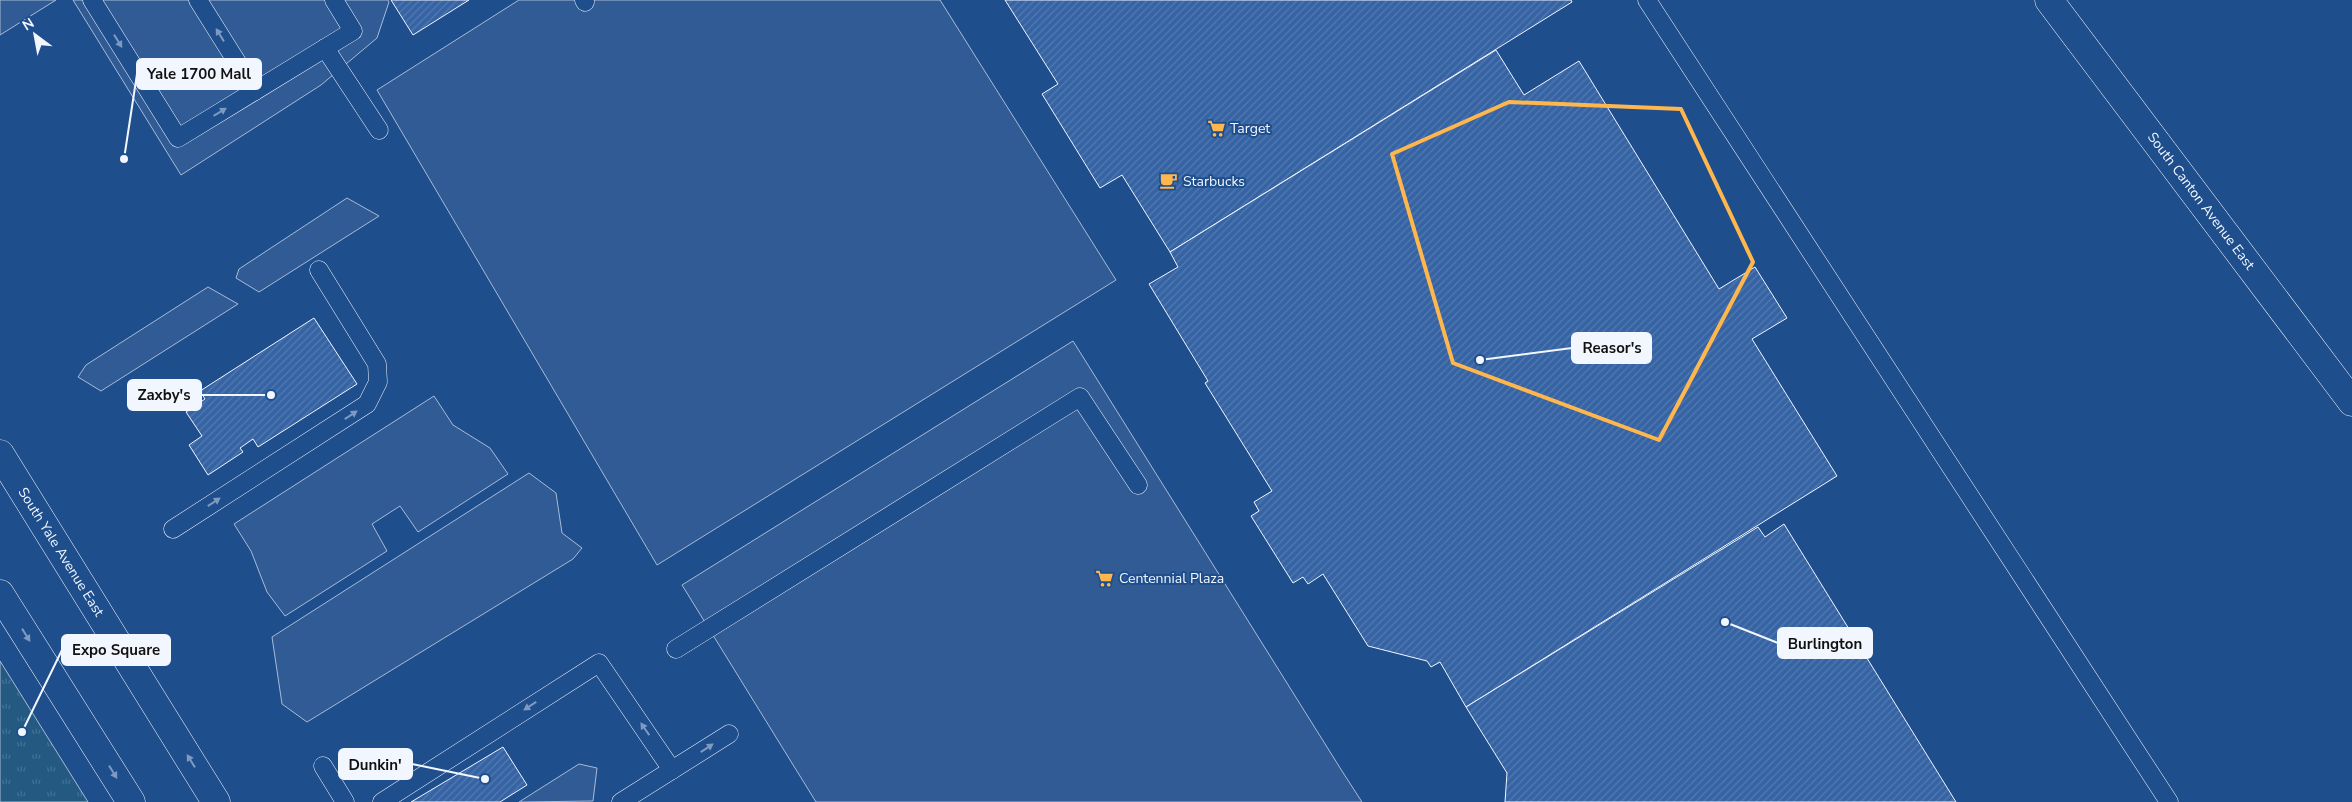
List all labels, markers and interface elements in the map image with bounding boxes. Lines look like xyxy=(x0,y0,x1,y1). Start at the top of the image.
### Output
north arrow xyxy=(10,10,60,60)
text: N xyxy=(19,14,38,35)
one-way arrow xyxy=(215,28,224,42)
one-way arrow xyxy=(113,35,123,48)
callout: Yale 1700 Mall xyxy=(137,59,261,89)
text: Yale 1700 Mall xyxy=(146,64,251,84)
one-way arrow xyxy=(214,108,227,117)
supermarket icon: Target xyxy=(1206,118,1226,138)
place label: Target xyxy=(1230,119,1270,138)
street label: South Canton Avenue East xyxy=(2143,128,2259,274)
cafe icon: Starbucks xyxy=(1159,171,1179,191)
place label: Starbucks xyxy=(1183,172,1245,191)
callout: Reasor's xyxy=(1572,333,1651,363)
text: Reasor's xyxy=(1582,338,1642,358)
callout: Zaxby's xyxy=(128,380,201,410)
text: Zaxby's xyxy=(137,385,191,405)
one-way arrow xyxy=(344,410,358,419)
street label: South Yale Avenue East xyxy=(14,484,109,620)
one-way arrow xyxy=(207,498,221,507)
supermarket icon: Centennial Plaza xyxy=(1095,568,1115,588)
place label: Centennial Plaza xyxy=(1119,569,1224,588)
one-way arrow xyxy=(21,628,31,641)
callout: Burlington xyxy=(1778,628,1872,658)
text: Burlington xyxy=(1788,634,1862,654)
callout: Expo Square xyxy=(62,635,170,665)
text: Expo Square xyxy=(72,640,160,660)
one-way arrow xyxy=(524,702,537,711)
one-way arrow xyxy=(640,723,650,736)
one-way arrow xyxy=(700,743,713,752)
callout: Dunkin' xyxy=(339,749,412,779)
one-way arrow xyxy=(186,754,195,767)
text: Dunkin' xyxy=(348,755,402,775)
one-way arrow xyxy=(108,766,117,779)

